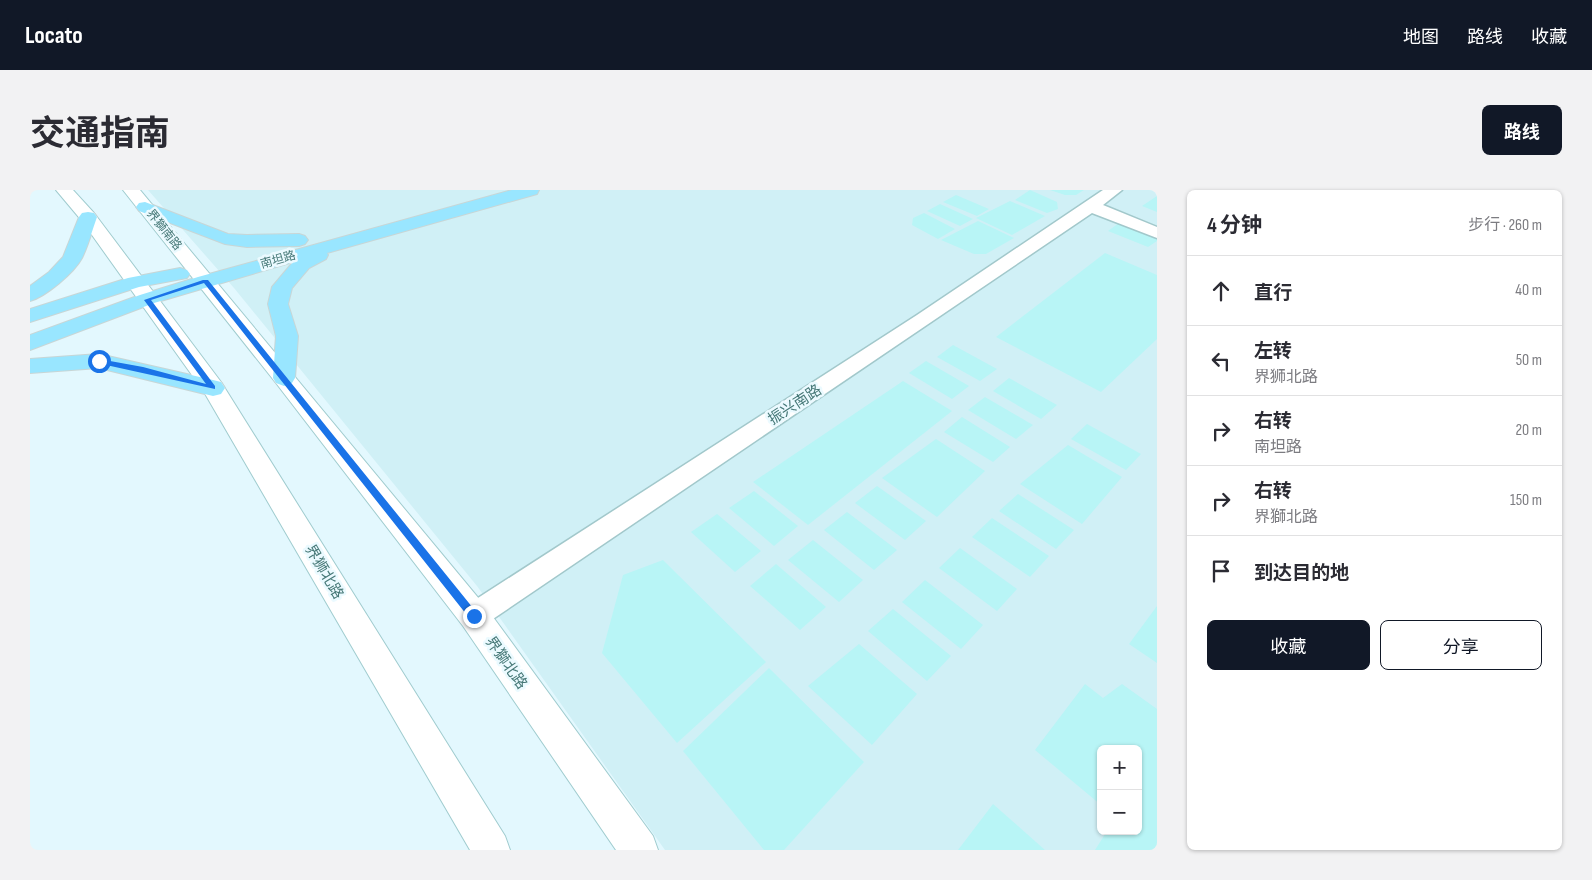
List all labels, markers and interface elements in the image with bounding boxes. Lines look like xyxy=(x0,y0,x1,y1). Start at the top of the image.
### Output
text: Locato xyxy=(25,21,83,50)
text: 地图 xyxy=(1403,27,1439,48)
text: 路线 xyxy=(1467,27,1503,48)
text: 收藏 xyxy=(1531,27,1567,48)
button: 路线 xyxy=(1482,105,1562,155)
text: 交通指南 xyxy=(30,113,170,156)
street label: 界獅南路 xyxy=(143,207,185,253)
text: 4 分钟 xyxy=(1207,213,1262,238)
text: 步行 · 260 m xyxy=(1468,216,1542,235)
street label: 南坦路 xyxy=(259,248,297,272)
icon: ahead xyxy=(1207,277,1235,305)
text: 40 m xyxy=(1515,281,1542,300)
text: 直行 xyxy=(1254,282,1292,305)
text: 左转 xyxy=(1254,340,1292,363)
icon: left xyxy=(1207,347,1235,375)
route start xyxy=(88,350,111,373)
text: 50 m xyxy=(1516,351,1542,370)
text: 界狮北路 xyxy=(1254,368,1318,387)
street label: 振兴南路 xyxy=(765,381,825,429)
text: 右转 xyxy=(1254,410,1292,433)
icon: right xyxy=(1207,417,1235,445)
text: 20 m xyxy=(1515,421,1542,440)
text: 南坦路 xyxy=(1254,438,1302,457)
text: 右转 xyxy=(1254,480,1292,503)
icon: right xyxy=(1207,487,1235,515)
text: 150 m xyxy=(1510,491,1542,510)
text: 界獅北路 xyxy=(1254,508,1318,527)
street label: 界狮北路 xyxy=(300,541,348,603)
icon: arrive xyxy=(1207,557,1235,585)
text: 到达目的地 xyxy=(1254,562,1349,585)
route end xyxy=(463,605,486,628)
button: 收藏 xyxy=(1207,620,1370,670)
button: 分享 xyxy=(1380,620,1542,670)
street label: 界獅北路 xyxy=(481,633,531,693)
map controls xyxy=(1097,745,1142,835)
button: + xyxy=(1097,745,1142,790)
button: − xyxy=(1097,790,1142,835)

